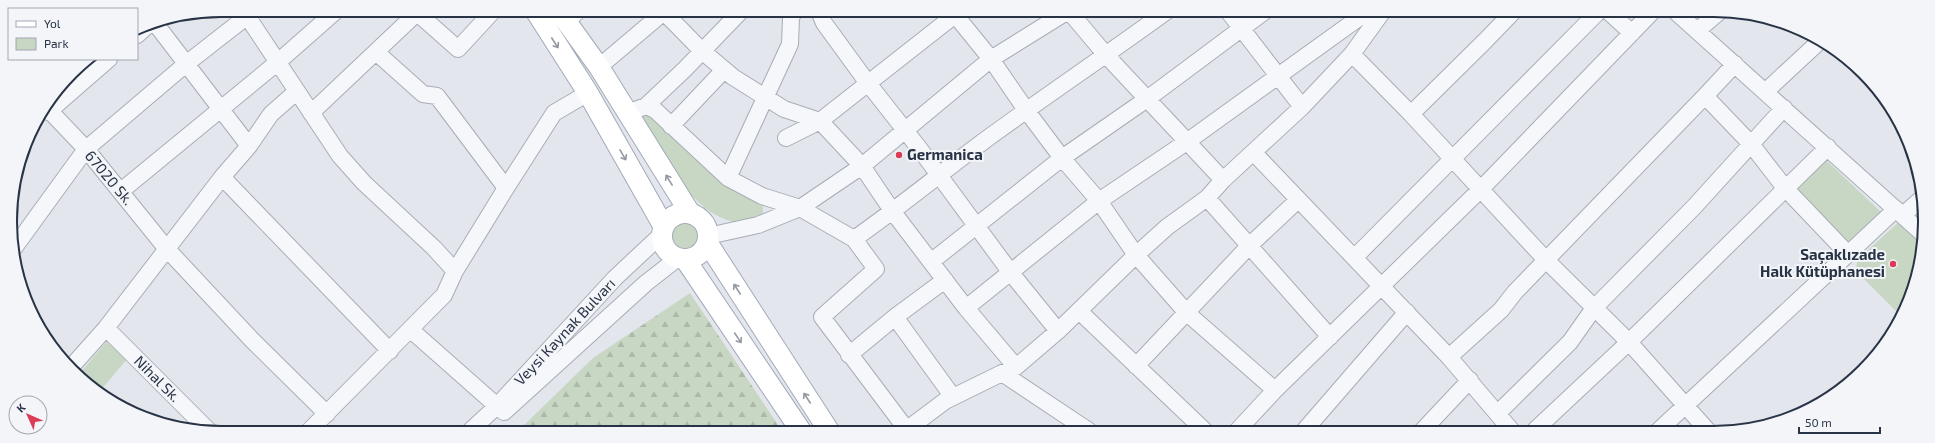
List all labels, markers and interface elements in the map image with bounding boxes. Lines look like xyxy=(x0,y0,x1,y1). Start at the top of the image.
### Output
legend xyxy=(8,8,138,60)
text: Yol xyxy=(44,16,61,30)
text: Park xyxy=(44,36,69,50)
one-way arrow xyxy=(551,38,560,49)
place label: Germanica xyxy=(907,145,983,163)
street label: 67020 Sk. xyxy=(82,146,138,208)
one-way arrow xyxy=(619,148,627,160)
marker: Germanica xyxy=(894,150,904,160)
one-way arrow xyxy=(665,175,674,186)
place label: Saçaklızade Halk Kütüphanesi xyxy=(1760,245,1885,280)
marker: Saçaklızade Halk Kütüphanesi xyxy=(1888,259,1898,269)
street label: Veysi Kaynak Bulvarı xyxy=(510,274,619,389)
one-way arrow xyxy=(733,284,741,295)
one-way arrow xyxy=(734,332,742,343)
street label: Nihal Sk. xyxy=(131,351,185,405)
one-way arrow xyxy=(803,393,812,404)
north arrow xyxy=(8,395,48,435)
text: K xyxy=(14,400,28,415)
scale bar xyxy=(1799,409,1880,435)
text: 50 m xyxy=(1805,415,1832,429)

